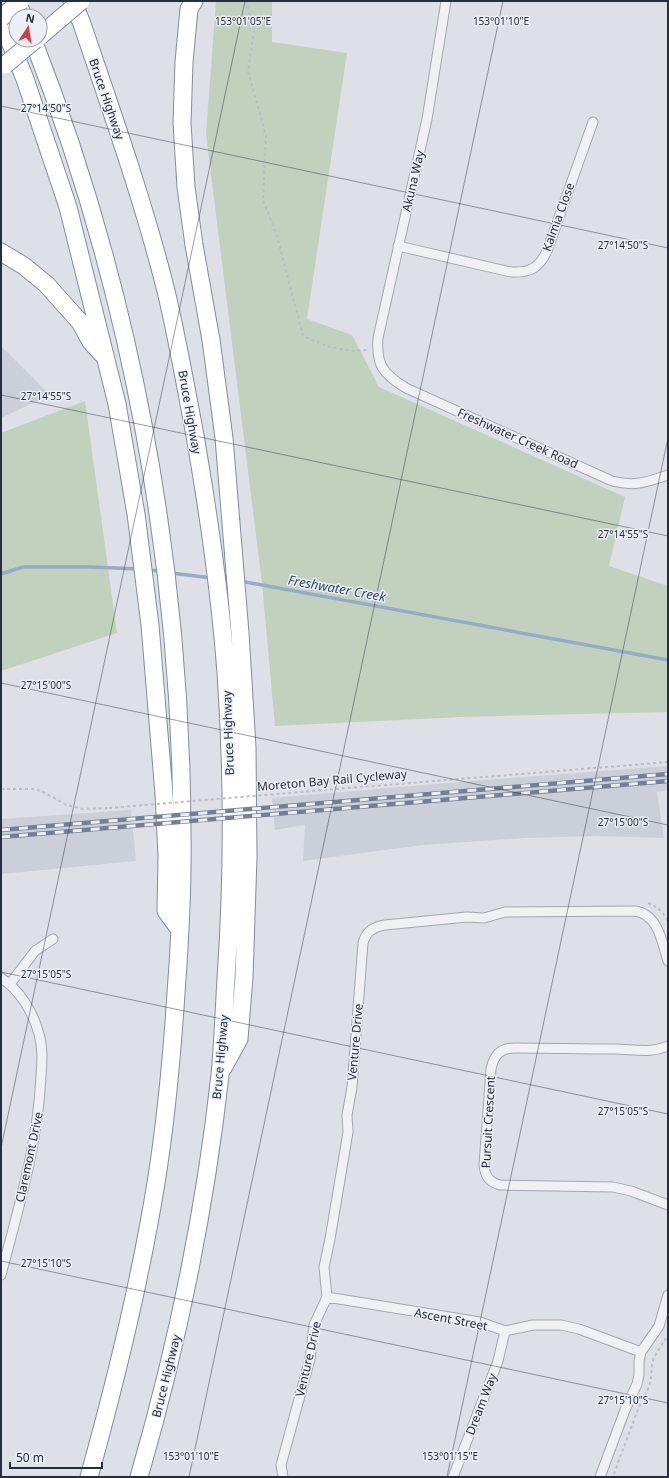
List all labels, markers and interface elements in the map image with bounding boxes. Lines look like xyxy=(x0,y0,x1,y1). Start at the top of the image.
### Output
north arrow xyxy=(8,8,48,48)
text: N xyxy=(24,9,36,26)
text: 153°01'05"E xyxy=(215,14,271,28)
text: 153°01'10"E xyxy=(473,14,529,28)
street label: Bruce Highway xyxy=(85,56,129,143)
text: 27°14'50"S xyxy=(21,101,72,115)
street label: Akuna Way xyxy=(398,148,429,213)
street label: Kalmia Close xyxy=(538,180,578,254)
text: 27°14'50"S xyxy=(598,238,649,252)
street label: Bruce Highway xyxy=(174,369,206,456)
text: 27°14'55"S xyxy=(21,389,72,403)
street label: Freshwater Creek Road xyxy=(455,404,581,472)
text: 27°14'55"S xyxy=(598,527,649,541)
water label: Freshwater Creek xyxy=(287,571,388,606)
text: 27°15'00"S xyxy=(21,678,72,692)
street label: Bruce Highway xyxy=(218,689,238,776)
street label: Moreton Bay Rail Cycleway xyxy=(256,765,409,795)
text: 27°15'00"S xyxy=(598,815,649,829)
text: 27°15'05"S xyxy=(21,967,72,981)
street label: Venture Drive xyxy=(343,1003,367,1081)
street label: Bruce Highway xyxy=(208,1013,232,1100)
street label: Pursuit Crescent xyxy=(477,1075,499,1169)
text: 27°15'05"S xyxy=(598,1104,649,1118)
street label: Claremont Drive xyxy=(11,1110,47,1204)
text: 27°15'10"S xyxy=(21,1256,72,1270)
street label: Ascent Street xyxy=(413,1304,490,1335)
street label: Venture Drive xyxy=(291,1319,325,1399)
street label: Bruce Highway xyxy=(147,1332,185,1419)
street label: Dream Way xyxy=(461,1370,501,1437)
text: 27°15'10"S xyxy=(598,1393,649,1407)
scale bar xyxy=(10,1444,102,1470)
text: 50 m xyxy=(16,1449,44,1466)
text: 153°01'10"E xyxy=(163,1449,219,1463)
text: 153°01'15"E xyxy=(422,1449,478,1463)

